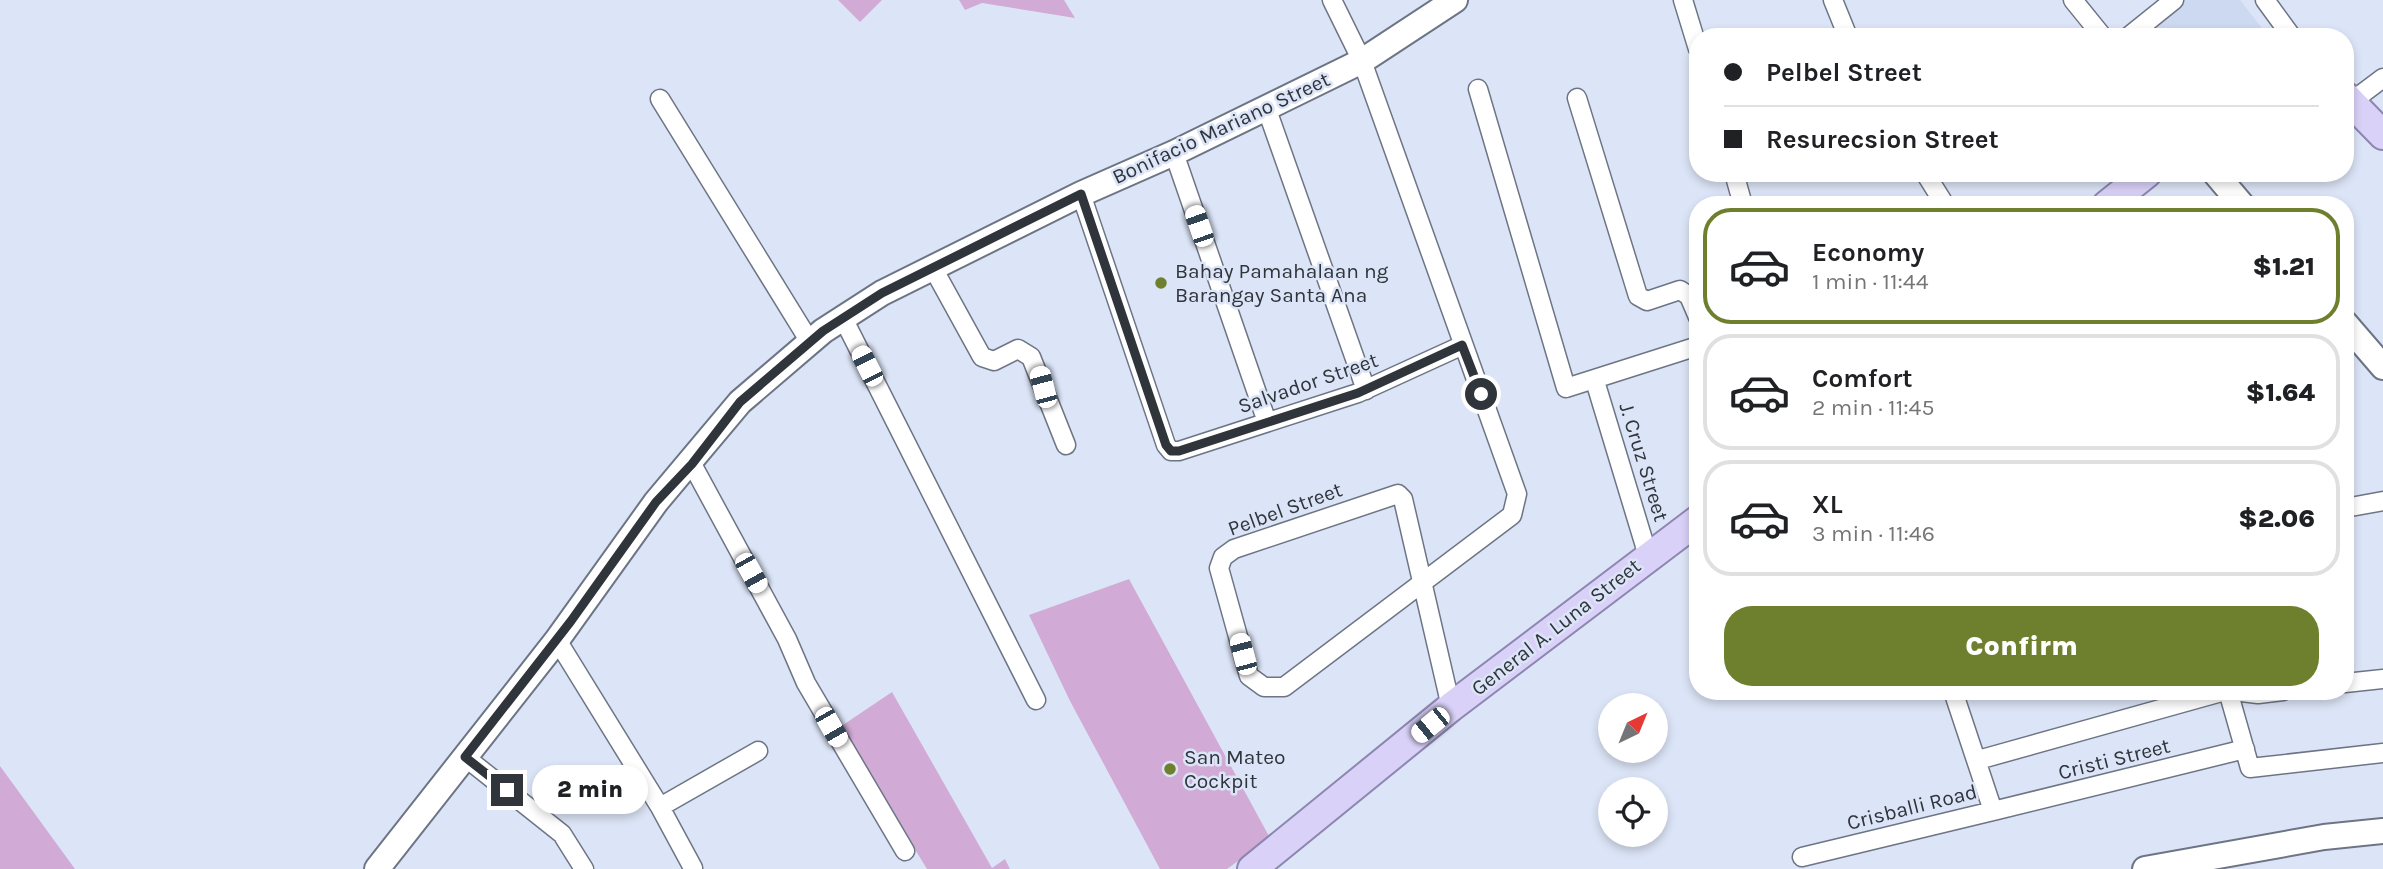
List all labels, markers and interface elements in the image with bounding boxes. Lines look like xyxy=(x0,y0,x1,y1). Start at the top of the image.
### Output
text: Pelbel Street xyxy=(1766,57,1922,88)
street label: Bonifacio Mariano Street xyxy=(1108,67,1334,189)
text: Resurecsion Street xyxy=(1766,124,1999,155)
car xyxy=(1183,203,1216,249)
icon: car xyxy=(1728,235,1791,298)
text: Economy xyxy=(1812,237,1924,268)
text: $1.21 xyxy=(2252,251,2315,282)
place label: Bahay Pamahalaan ng Barangay Santa Ana xyxy=(1175,259,1389,307)
text: 1 min · 11:44 xyxy=(1812,268,1929,295)
marker: Bahay Pamahalaan ng Barangay Santa Ana xyxy=(1153,275,1169,291)
car xyxy=(849,343,886,389)
street label: Salvador Street xyxy=(1235,348,1381,418)
icon: car xyxy=(1728,361,1791,424)
text: Comfort xyxy=(1812,363,1913,394)
car xyxy=(1028,364,1059,410)
text: $1.64 xyxy=(2246,377,2315,408)
route start xyxy=(1465,378,1497,410)
text: 2 min · 11:45 xyxy=(1812,394,1934,421)
street label: J. Cruz Street xyxy=(1615,400,1673,524)
street label: Pelbel Street xyxy=(1224,477,1346,541)
icon: car xyxy=(1728,487,1791,550)
text: XL xyxy=(1812,489,1843,520)
text: $2.06 xyxy=(2238,503,2315,534)
text: 3 min · 11:46 xyxy=(1812,520,1935,547)
car xyxy=(732,550,771,596)
street label: General A. Luna Street xyxy=(1467,553,1645,700)
button: Confirm xyxy=(1724,606,2319,686)
car xyxy=(1228,631,1259,677)
north arrow xyxy=(1598,693,1668,763)
map controls xyxy=(1598,693,1668,847)
car xyxy=(812,704,851,750)
car xyxy=(1408,704,1453,746)
street label: Cristi Street xyxy=(2056,733,2173,784)
place label: San Mateo Cockpit xyxy=(1184,745,1285,793)
marker: San Mateo Cockpit xyxy=(1162,761,1178,777)
callout: 2 min xyxy=(532,766,647,814)
route end xyxy=(491,774,523,806)
text: 2 min xyxy=(557,776,623,803)
button: locate xyxy=(1598,777,1668,847)
street label: Crisballi Road xyxy=(1845,779,1979,835)

